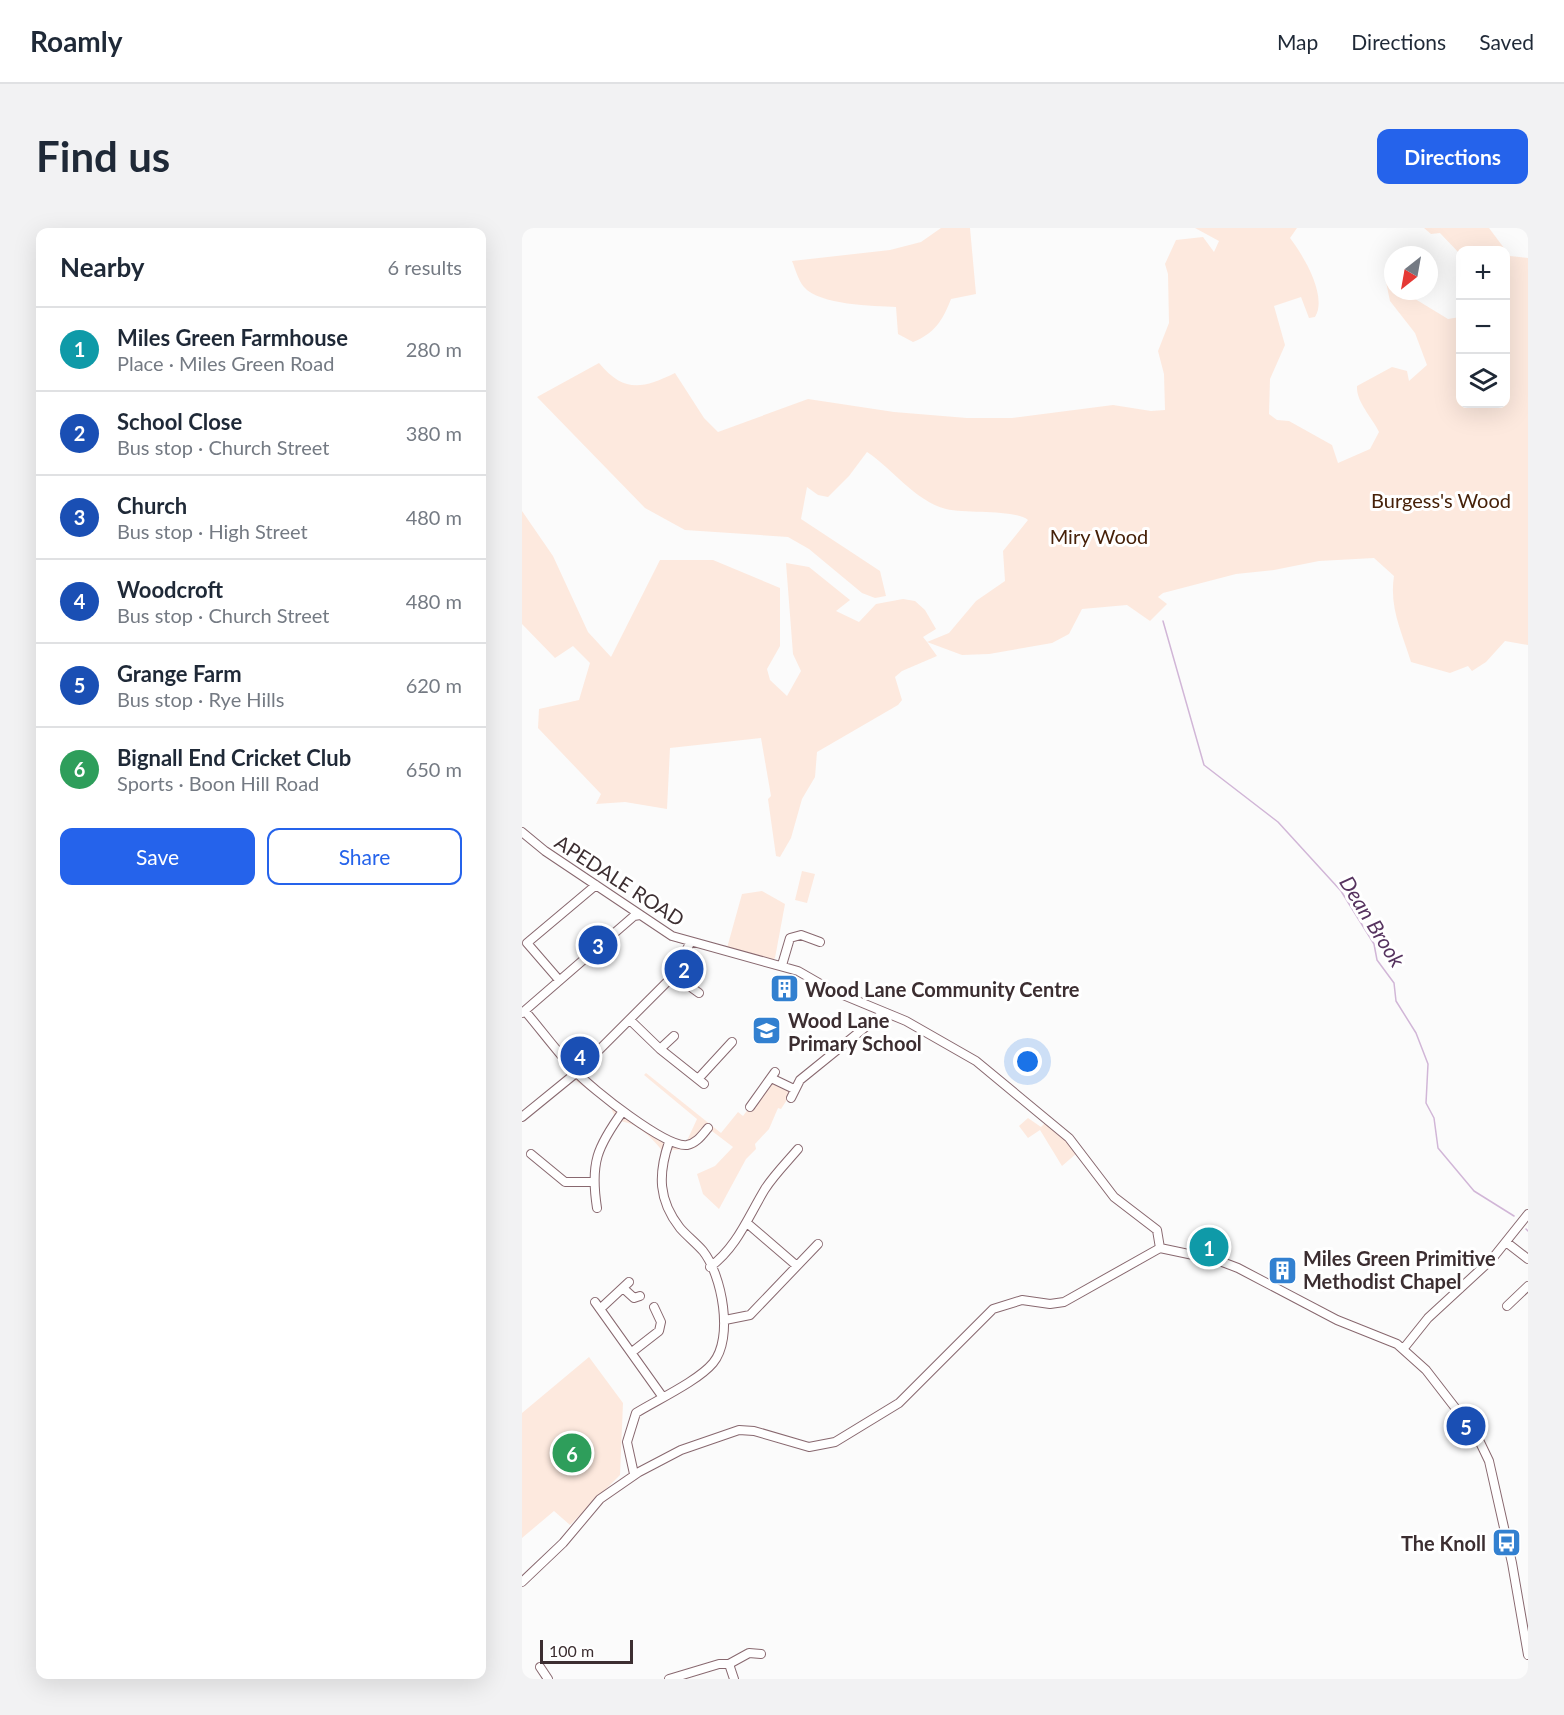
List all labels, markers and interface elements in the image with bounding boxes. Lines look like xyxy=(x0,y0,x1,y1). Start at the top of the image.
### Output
text: Roamly xyxy=(30,24,123,58)
text: Map xyxy=(1277,29,1318,54)
text: Directions xyxy=(1351,29,1446,54)
text: Saved xyxy=(1479,29,1534,54)
button: Directions xyxy=(1377,129,1528,184)
text: Find us xyxy=(36,131,170,181)
north arrow xyxy=(1384,246,1438,300)
map controls xyxy=(1456,246,1510,408)
button: + xyxy=(1456,246,1510,300)
text: Nearby xyxy=(60,251,145,283)
text: 6 results xyxy=(387,255,462,279)
button: − xyxy=(1456,300,1510,354)
text: Miles Green Farmhouse xyxy=(117,324,348,351)
text: 1 xyxy=(74,337,85,361)
text: 280 m xyxy=(406,337,462,361)
text: Place · Miles Green Road xyxy=(117,351,334,375)
button: layers xyxy=(1456,354,1510,408)
text: School Close xyxy=(117,408,242,435)
text: 2 xyxy=(74,421,85,445)
text: 380 m xyxy=(406,421,462,445)
text: Bus stop · Church Street xyxy=(117,435,329,459)
park label: Burgess's Wood xyxy=(1371,488,1511,512)
text: Church xyxy=(117,492,187,519)
text: 3 xyxy=(74,505,85,529)
text: 480 m xyxy=(406,505,462,529)
text: Bus stop · High Street xyxy=(117,519,308,543)
park label: Miry Wood xyxy=(1050,524,1148,548)
text: Woodcroft xyxy=(117,576,223,603)
text: 4 xyxy=(74,589,85,613)
text: 480 m xyxy=(406,589,462,613)
text: Bus stop · Church Street xyxy=(117,603,329,627)
text: Grange Farm xyxy=(117,660,242,687)
text: 5 xyxy=(74,673,85,697)
text: 620 m xyxy=(406,673,462,697)
text: Bus stop · Rye Hills xyxy=(117,687,284,711)
text: Bignall End Cricket Club xyxy=(117,744,351,771)
text: 6 xyxy=(74,757,85,781)
text: 650 m xyxy=(406,757,462,781)
text: Sports · Boon Hill Road xyxy=(117,771,319,795)
button: Save xyxy=(60,828,255,885)
button: Share xyxy=(267,828,462,885)
street label: APEDALE ROAD xyxy=(551,829,689,931)
water label: Dean Brook xyxy=(1335,871,1411,972)
pin: 3 xyxy=(578,922,618,968)
pin: 2 xyxy=(664,946,704,992)
building icon: Wood Lane Community Centre xyxy=(768,973,800,1005)
place label: Wood Lane Community Centre xyxy=(805,977,1080,1001)
place label: Wood Lane Primary School xyxy=(788,1008,922,1055)
school or university icon: Wood Lane Primary School xyxy=(751,1015,783,1047)
pin: 4 xyxy=(560,1034,600,1078)
your location xyxy=(1013,1047,1042,1076)
pin: 1 xyxy=(1190,1224,1228,1270)
place label: Miles Green Primitive Methodist Chapel xyxy=(1303,1246,1496,1293)
building icon: Miles Green Primitive Methodist Chapel xyxy=(1266,1254,1298,1286)
pin: 5 xyxy=(1446,1404,1486,1448)
pin: 6 xyxy=(553,1430,592,1476)
bus stop icon: The Knoll xyxy=(1491,1527,1523,1559)
place label: The Knoll xyxy=(1401,1531,1486,1555)
scale bar xyxy=(540,1637,633,1664)
text: 100 m xyxy=(549,1641,594,1660)

